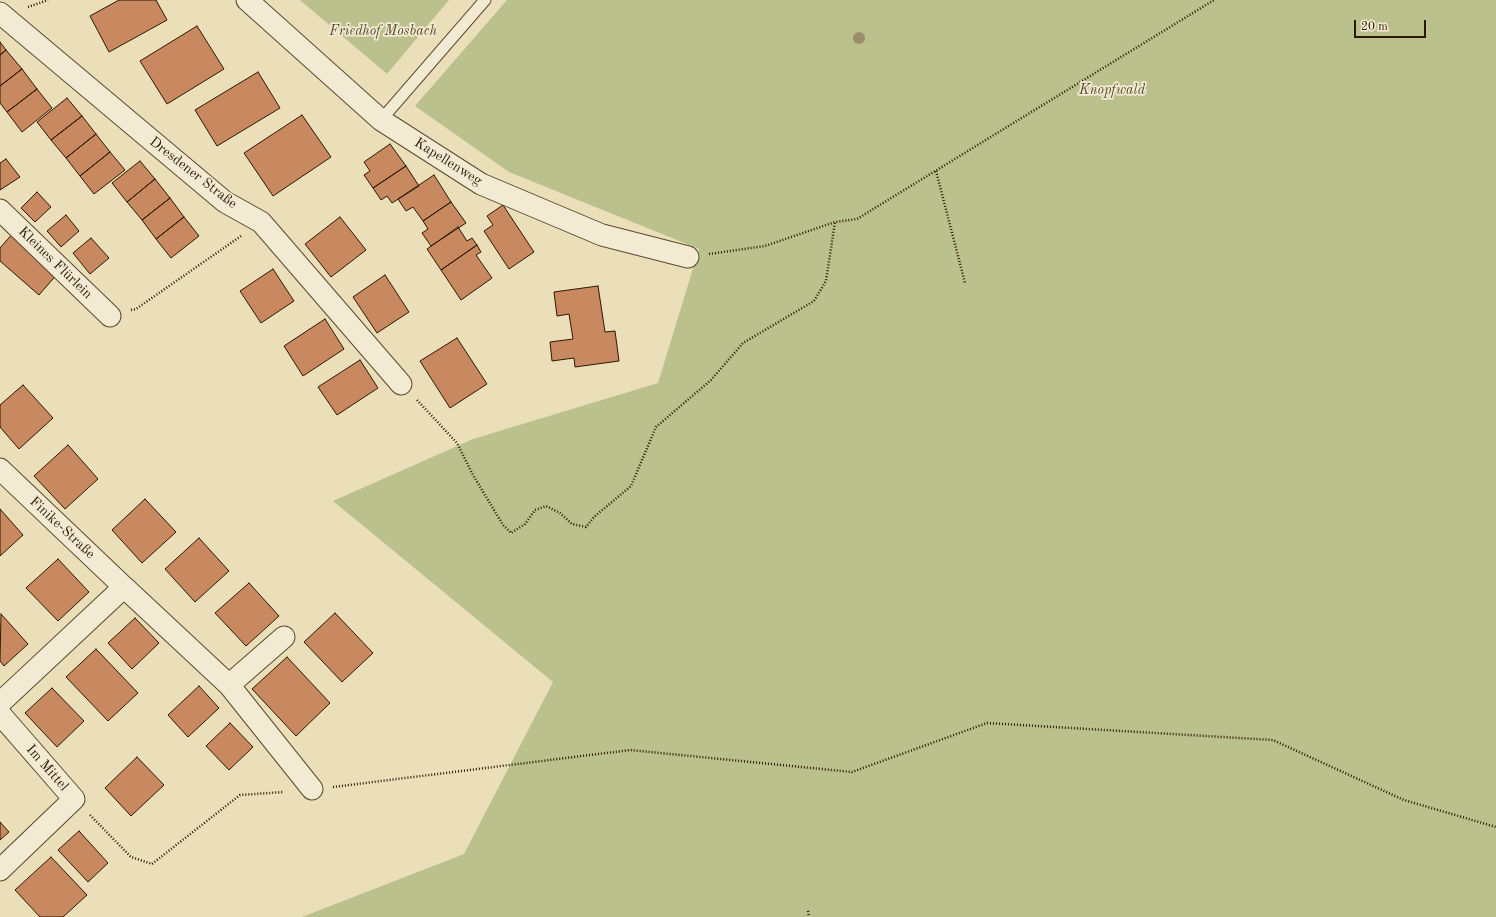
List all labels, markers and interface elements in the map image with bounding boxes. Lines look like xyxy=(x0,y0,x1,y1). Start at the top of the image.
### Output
scale bar xyxy=(1356,12,1428,38)
text: 20 m xyxy=(1361,21,1388,33)
park label: Friedhof Mosbach xyxy=(329,23,437,39)
park label: Knopfwald xyxy=(1079,82,1145,98)
street label: Dresdener Straße xyxy=(146,134,240,212)
street label: Kapellenweg xyxy=(411,134,485,190)
street label: Kleines Flürlein xyxy=(14,223,96,303)
street label: Finike-Straße xyxy=(26,493,98,563)
street label: Im Mittel xyxy=(22,741,72,795)

